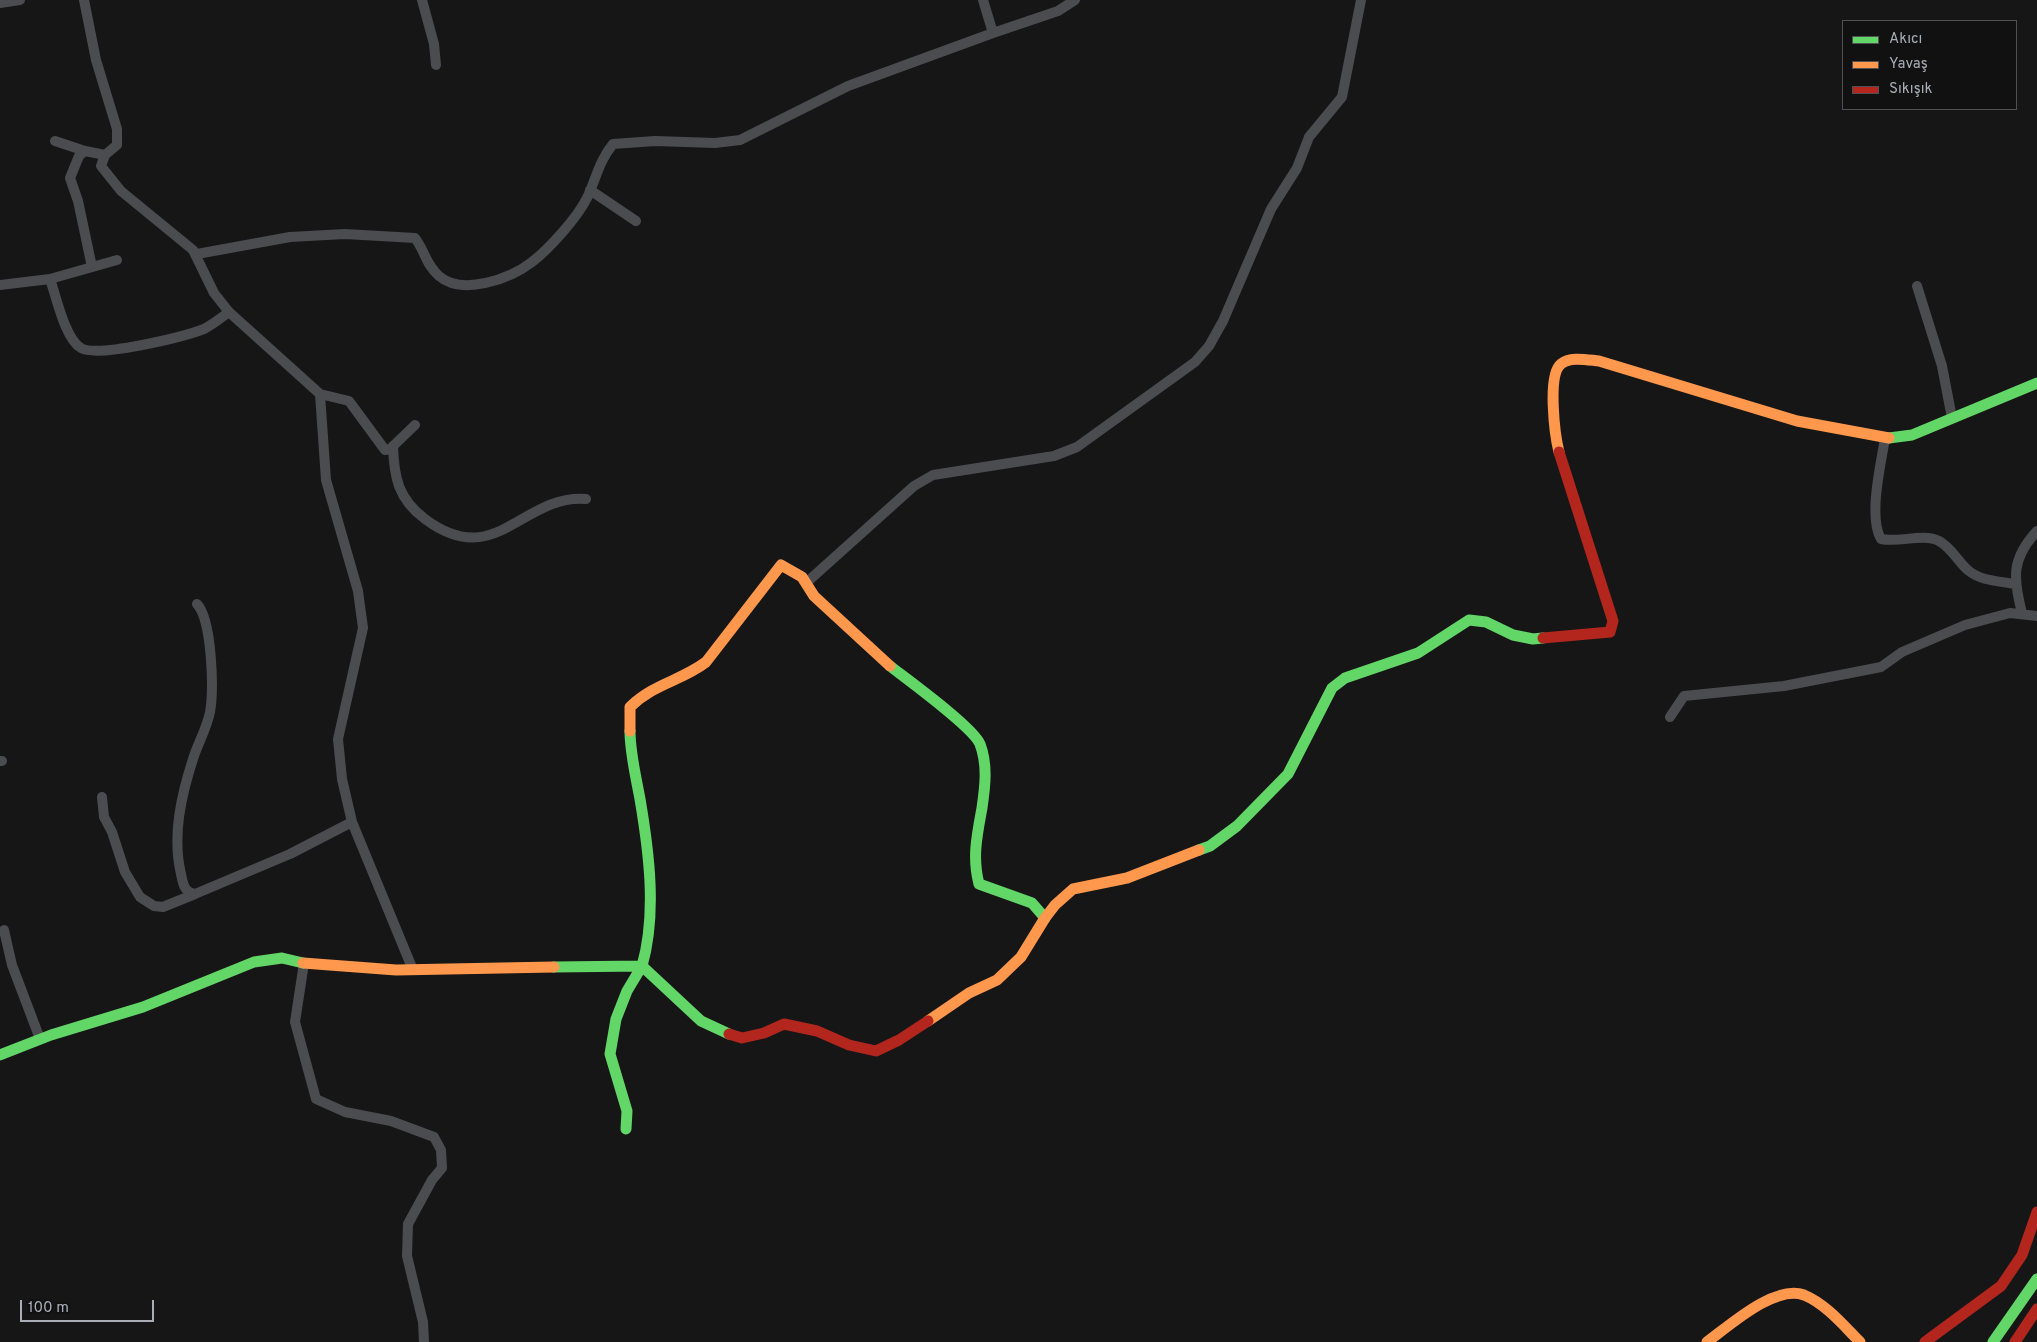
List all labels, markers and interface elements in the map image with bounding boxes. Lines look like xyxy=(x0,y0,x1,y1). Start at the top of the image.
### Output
legend xyxy=(1842,20,2017,110)
text: Akıcı xyxy=(1889,30,1922,49)
text: Yavaş xyxy=(1889,55,1928,74)
text: Sıkışık xyxy=(1889,80,1933,99)
scale bar xyxy=(22,1290,156,1322)
text: 100 m xyxy=(28,1299,69,1318)

